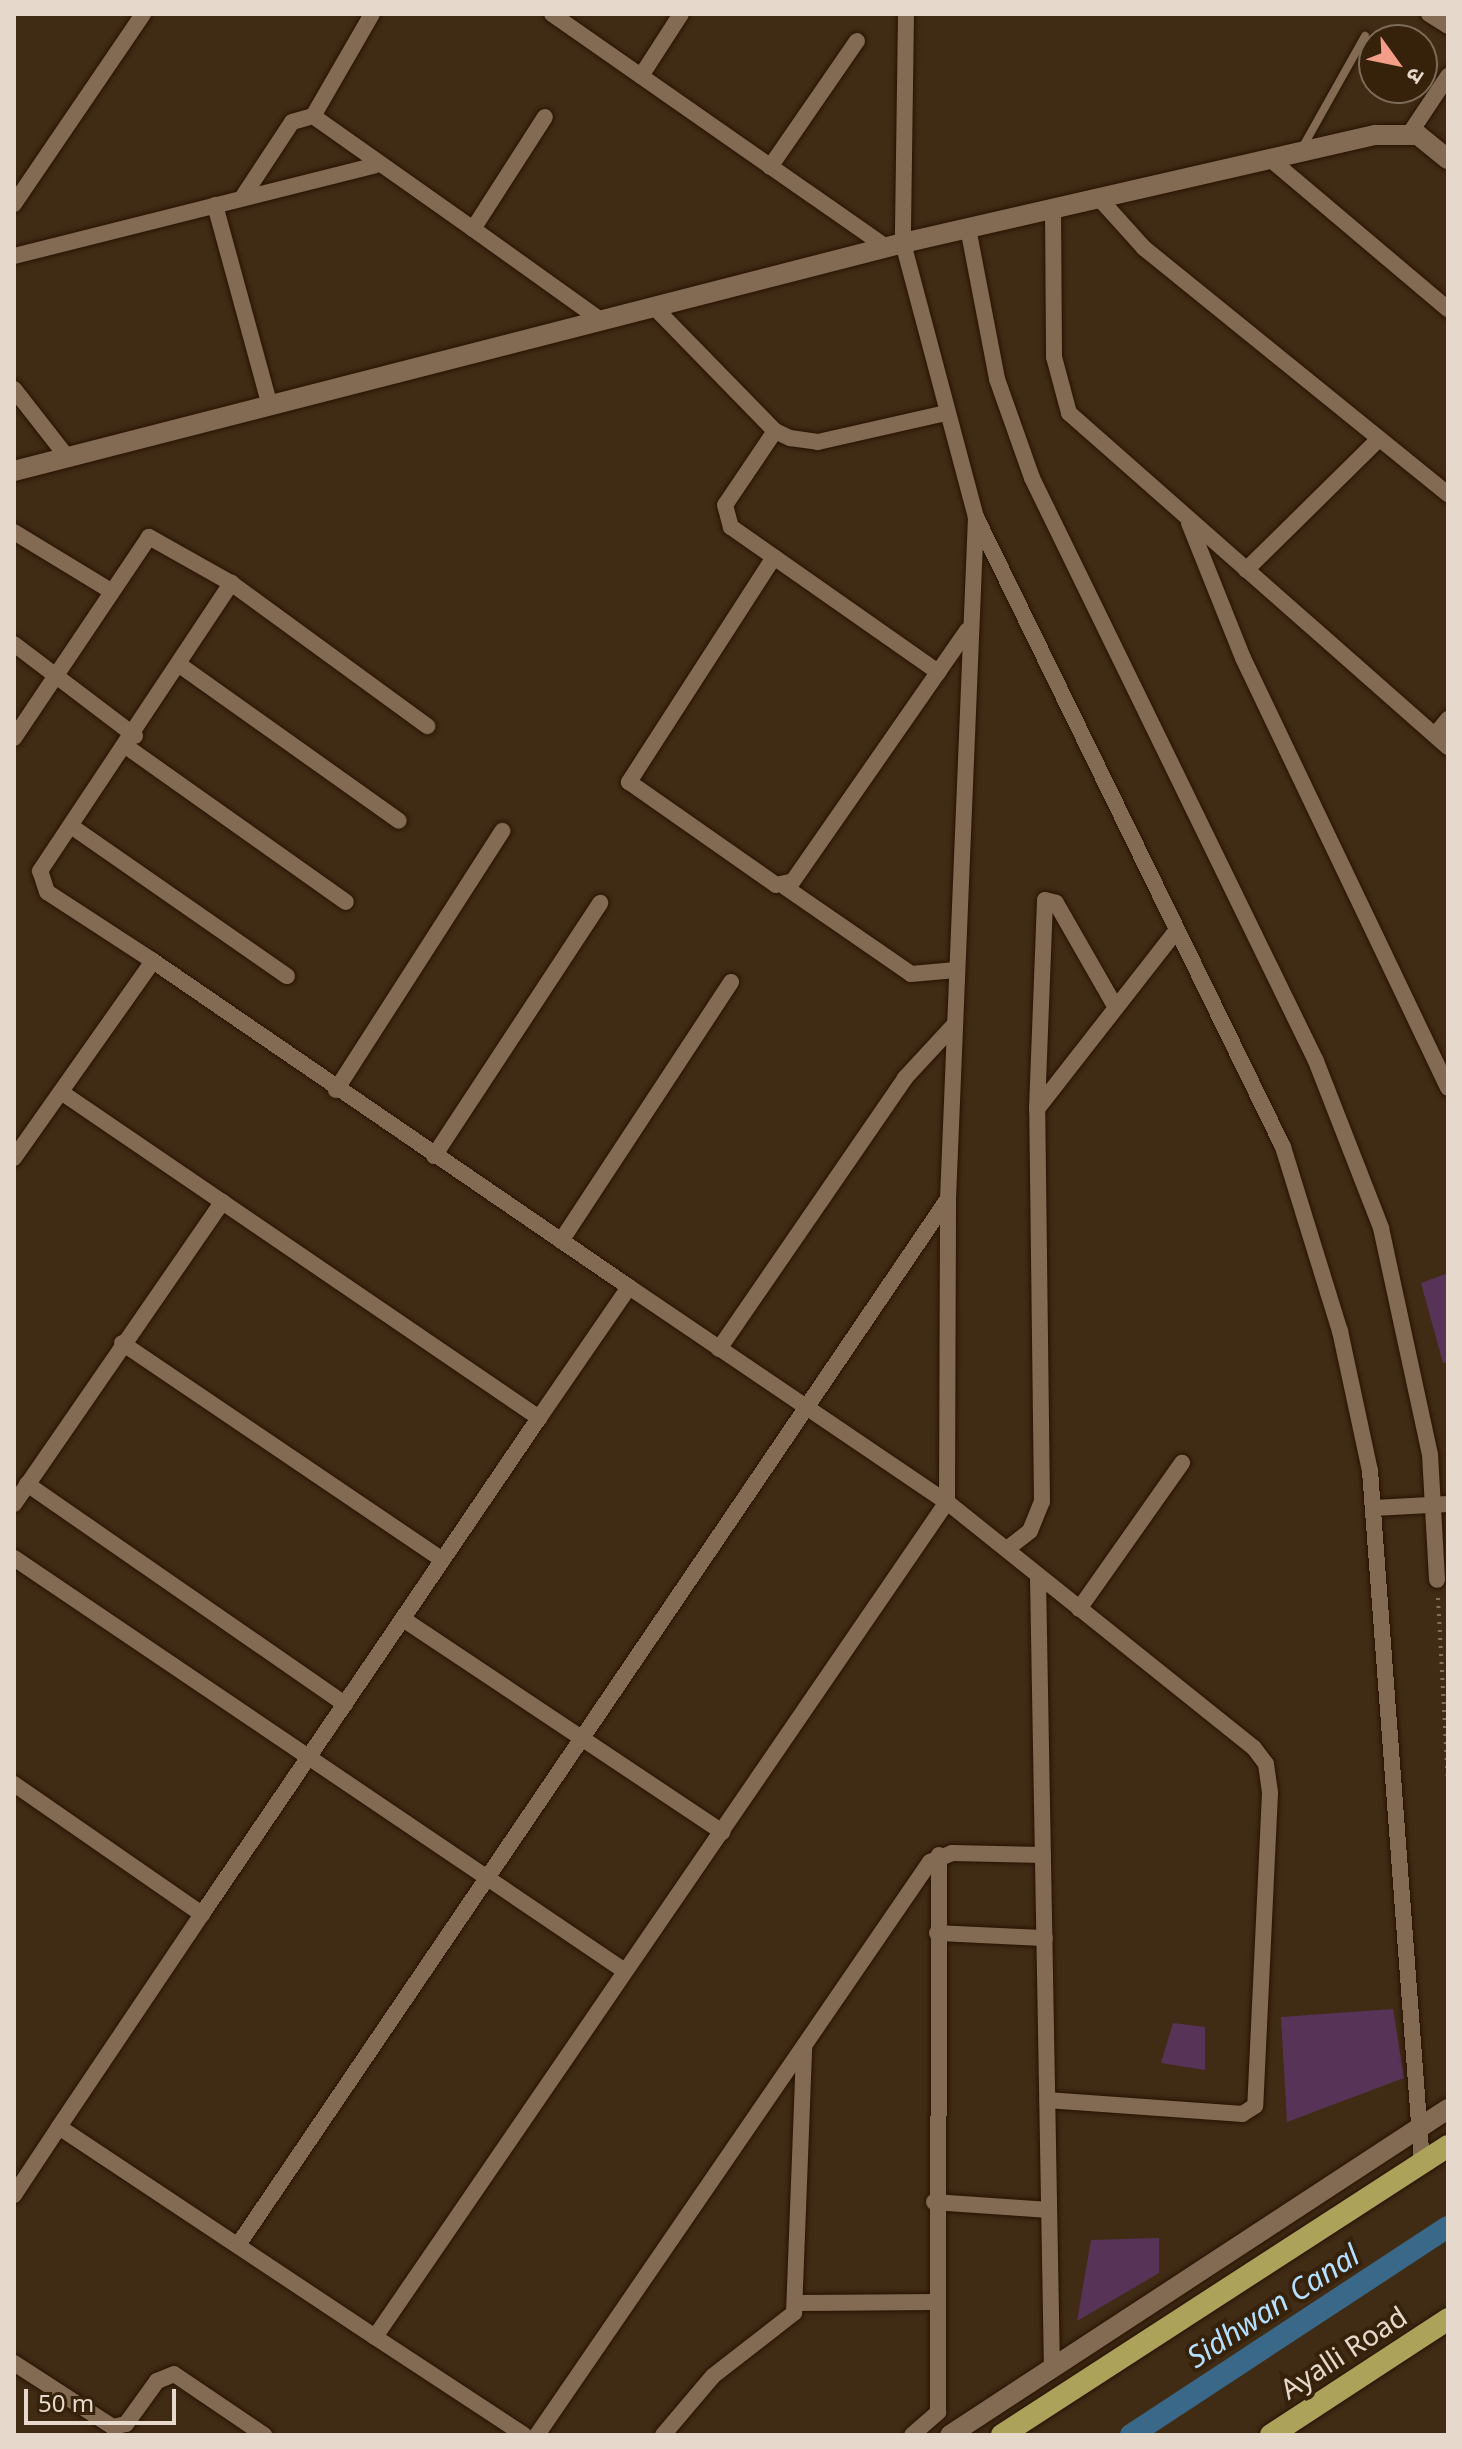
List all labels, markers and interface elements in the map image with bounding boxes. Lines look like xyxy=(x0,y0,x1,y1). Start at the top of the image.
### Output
north arrow xyxy=(1358,24,1438,104)
text: उ xyxy=(1400,62,1433,90)
water label: Sidhwan Canal xyxy=(1180,2237,1366,2375)
street label: Ayalli Road xyxy=(1273,2299,1413,2405)
scale bar xyxy=(28,2373,180,2423)
text: 50 m xyxy=(38,2386,94,2419)

